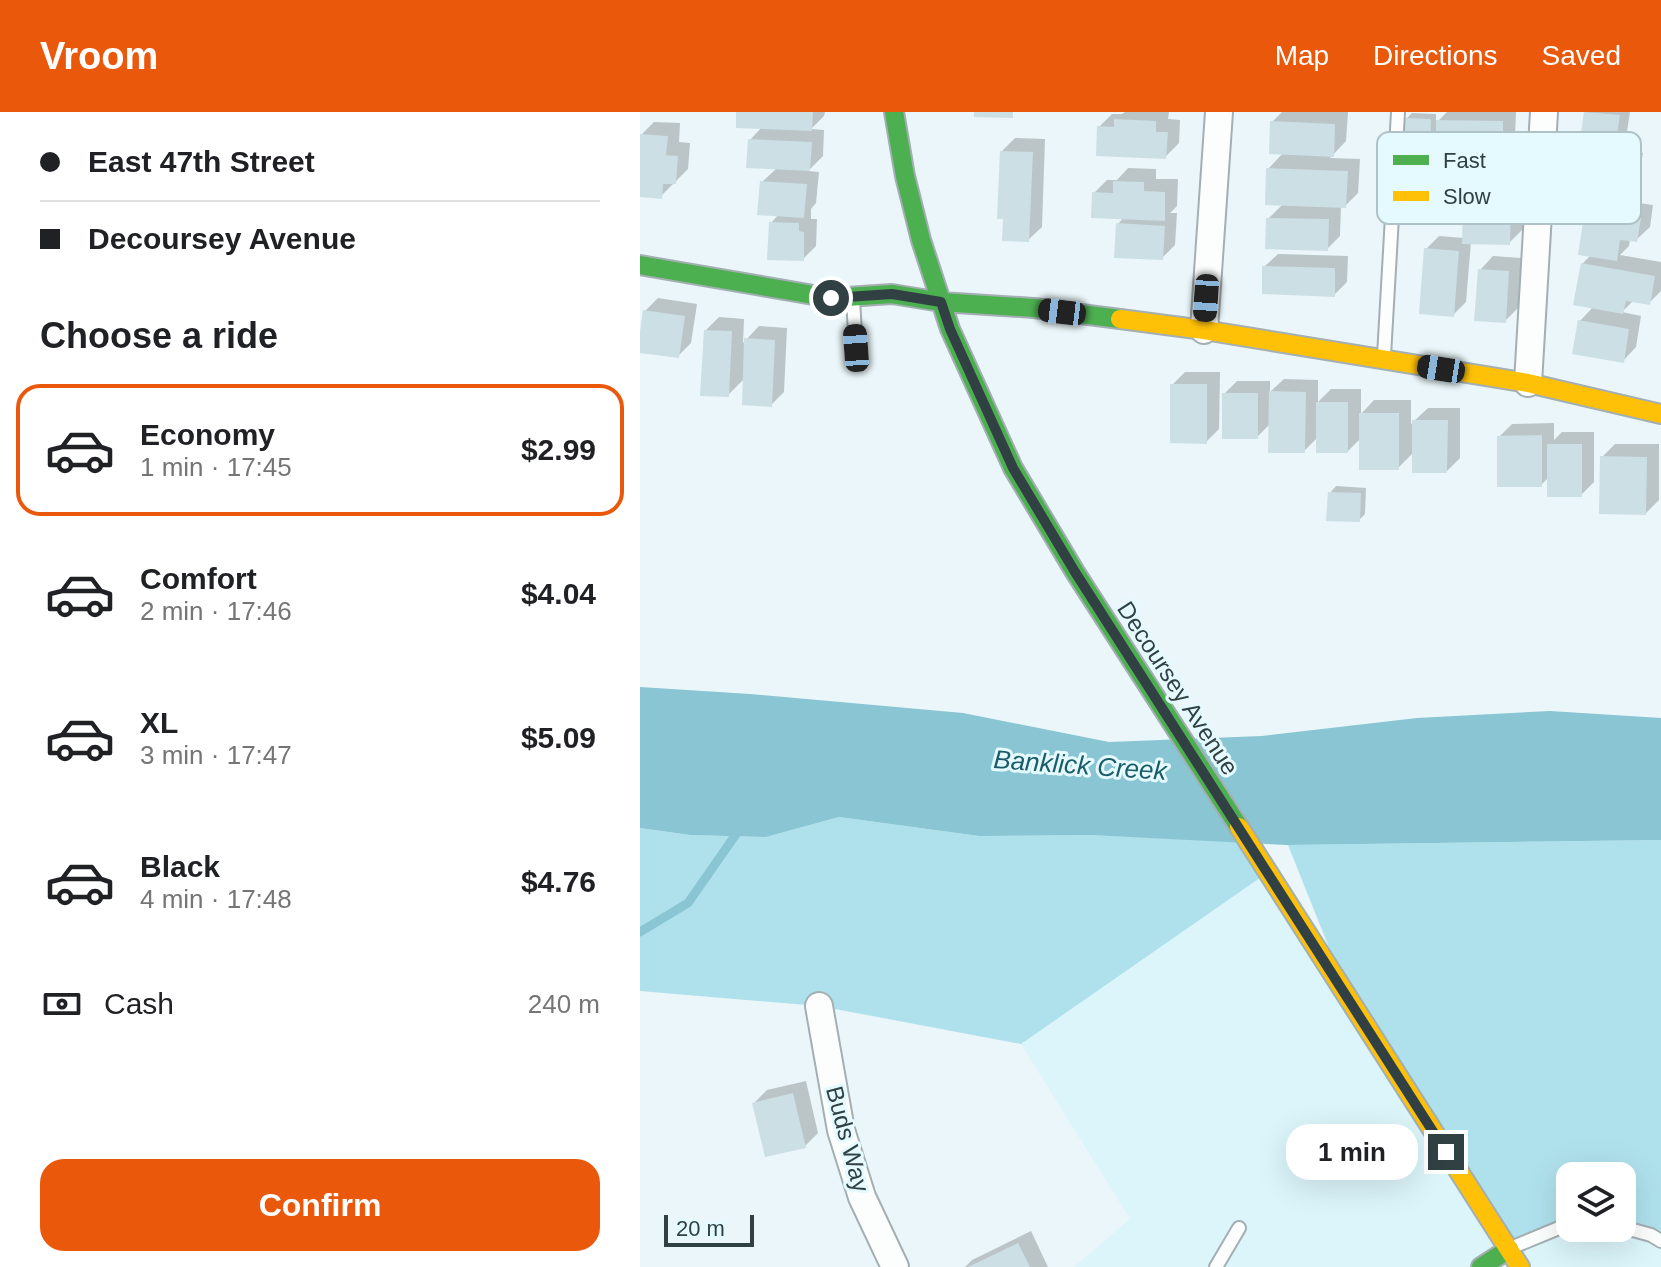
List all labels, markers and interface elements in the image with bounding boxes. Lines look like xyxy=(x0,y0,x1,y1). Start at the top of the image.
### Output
text: Vroom xyxy=(40,35,158,77)
text: Map xyxy=(1275,40,1329,71)
text: Directions xyxy=(1373,40,1498,71)
text: Saved xyxy=(1542,40,1621,71)
legend xyxy=(1377,132,1641,224)
text: East 47th Street xyxy=(88,145,315,178)
text: Fast xyxy=(1443,148,1486,173)
text: Slow xyxy=(1443,184,1491,209)
text: Decoursey Avenue xyxy=(88,222,356,255)
car xyxy=(1192,273,1220,323)
route start xyxy=(813,280,849,316)
car xyxy=(1037,297,1087,327)
text: Choose a ride xyxy=(40,315,278,356)
car xyxy=(842,323,870,373)
car xyxy=(1415,353,1467,385)
icon: car xyxy=(44,414,116,486)
text: Economy xyxy=(140,418,275,451)
text: $2.99 xyxy=(521,433,596,466)
text: 1 min · 17:45 xyxy=(140,452,292,482)
icon: car xyxy=(44,558,116,630)
text: Comfort xyxy=(140,562,257,595)
text: $4.04 xyxy=(521,577,596,610)
text: 2 min · 17:46 xyxy=(140,596,292,626)
street label: Decoursey Avenue xyxy=(1112,596,1244,780)
icon: car xyxy=(44,702,116,774)
text: XL xyxy=(140,706,178,739)
text: $5.09 xyxy=(521,721,596,754)
text: 3 min · 17:47 xyxy=(140,740,292,770)
water label: Banklick Creek xyxy=(992,744,1170,786)
icon: car xyxy=(44,846,116,918)
text: Black xyxy=(140,850,220,883)
text: $4.76 xyxy=(521,865,596,898)
text: 4 min · 17:48 xyxy=(140,884,292,914)
icon: cash xyxy=(40,982,84,1026)
text: Cash xyxy=(104,987,174,1020)
text: 240 m xyxy=(528,989,600,1019)
street label: Buds Way xyxy=(821,1083,875,1195)
callout: 1 min xyxy=(1286,1124,1418,1180)
route end xyxy=(1428,1134,1464,1170)
text: 1 min xyxy=(1318,1137,1386,1167)
button: Confirm xyxy=(40,1159,600,1251)
map controls xyxy=(1556,1162,1636,1242)
button: layers xyxy=(1556,1162,1636,1242)
scale bar xyxy=(664,1211,754,1247)
text: 20 m xyxy=(676,1216,725,1241)

